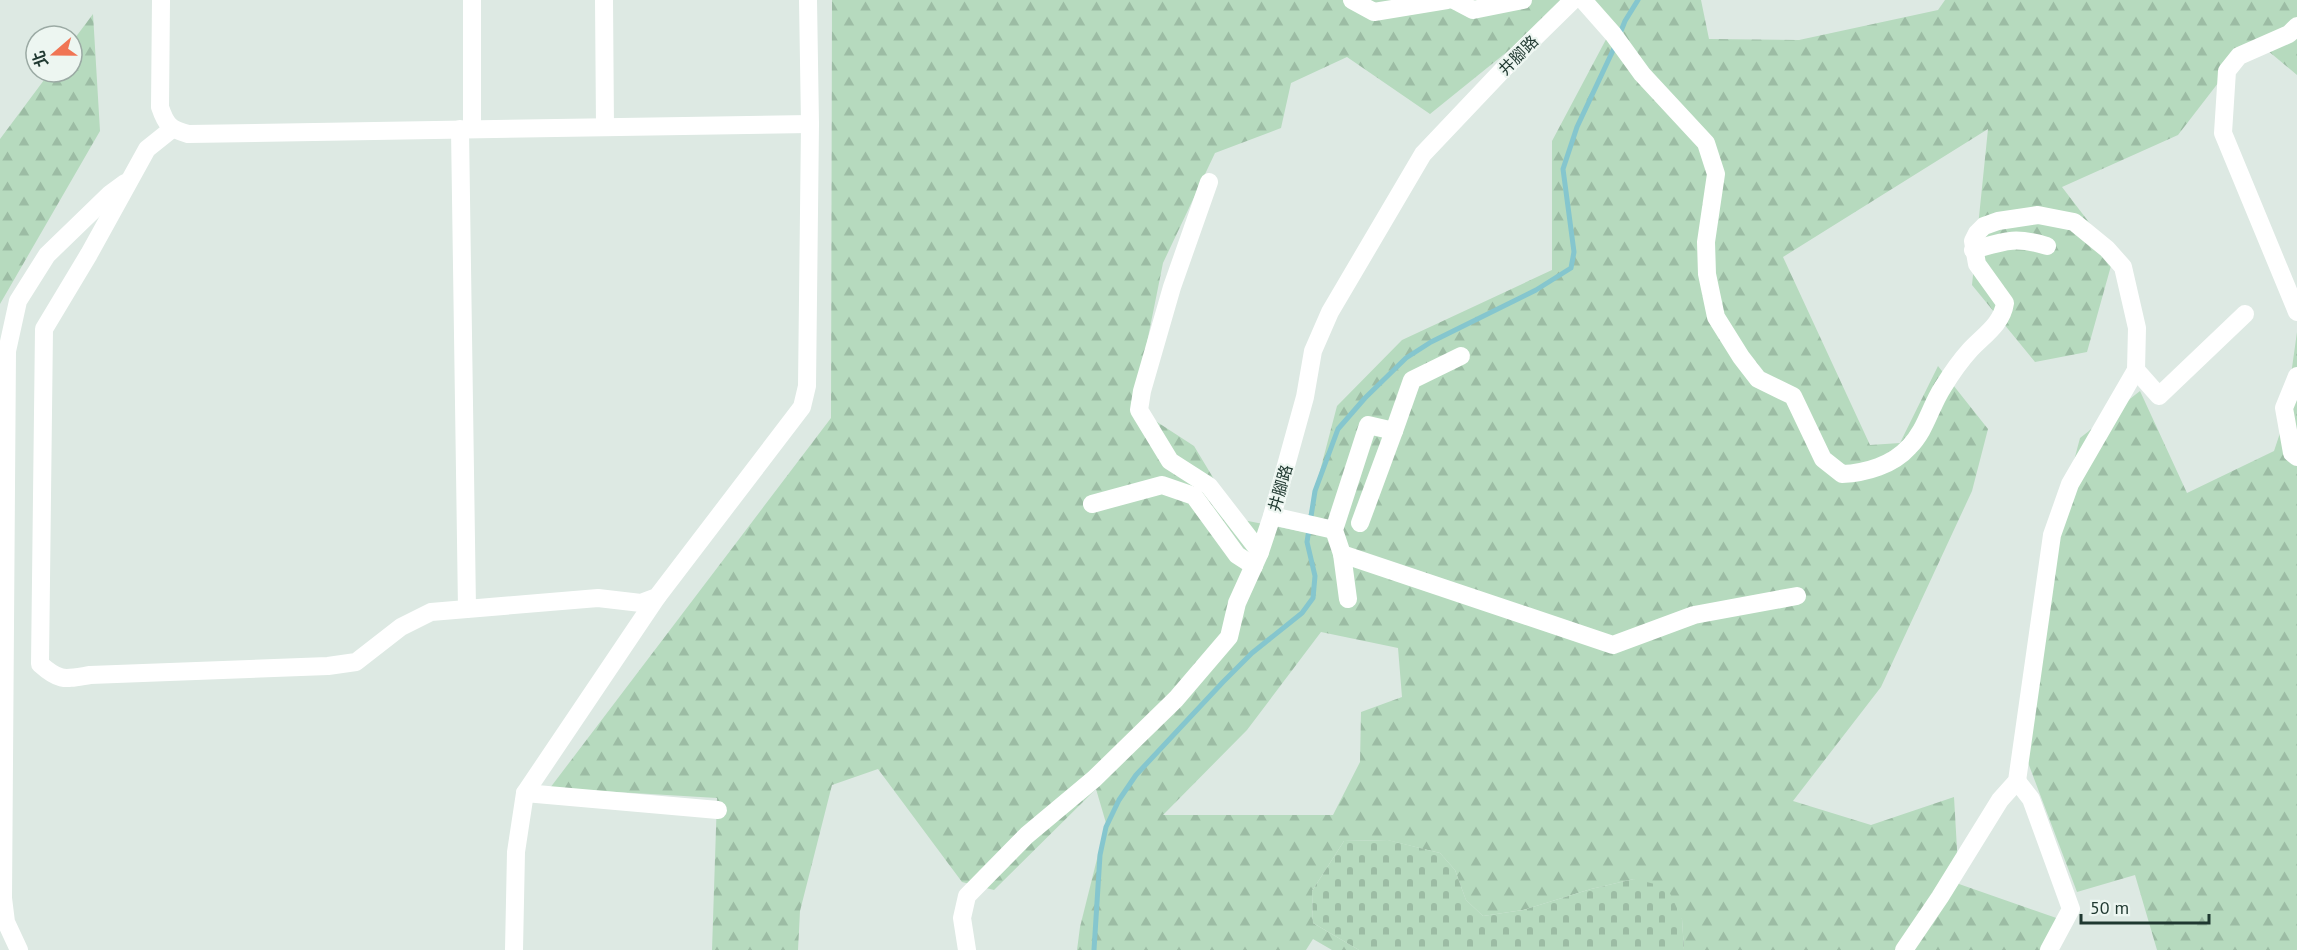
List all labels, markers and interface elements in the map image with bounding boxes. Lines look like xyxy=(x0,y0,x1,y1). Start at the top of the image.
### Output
north arrow xyxy=(24,24,84,84)
street label: 井腳路 xyxy=(1494,31,1542,79)
text: 北 xyxy=(28,48,52,70)
street label: 井腳路 xyxy=(1264,462,1296,514)
scale bar xyxy=(2081,887,2208,925)
text: 50 m xyxy=(2090,896,2129,919)

